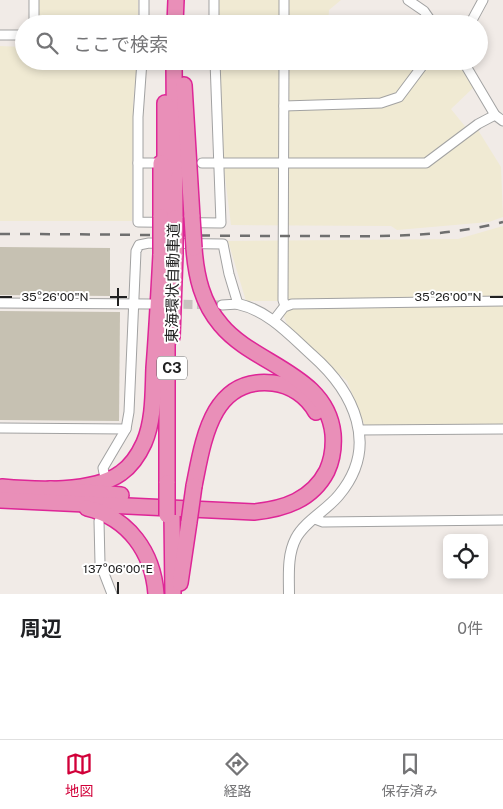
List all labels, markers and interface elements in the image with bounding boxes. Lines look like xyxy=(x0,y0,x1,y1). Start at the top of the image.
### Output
search box xyxy=(15,15,488,70)
icon: search xyxy=(33,29,61,57)
text: ここで検索 xyxy=(73,33,168,55)
street label: 東海環状自動車道 xyxy=(163,223,182,343)
text: 35°26'00"N xyxy=(21,290,89,304)
text: 35°26'00"N xyxy=(414,290,482,304)
road number: C3 xyxy=(157,356,187,379)
map controls xyxy=(443,534,488,579)
button: locate xyxy=(443,534,488,579)
text: 137°06'00"E xyxy=(83,562,153,576)
text: 周辺 xyxy=(20,616,62,641)
text: 0件 xyxy=(457,619,483,638)
tab: 地図 xyxy=(65,750,93,800)
tab: 経路 xyxy=(223,750,251,800)
tab: 保存済み xyxy=(382,750,438,800)

